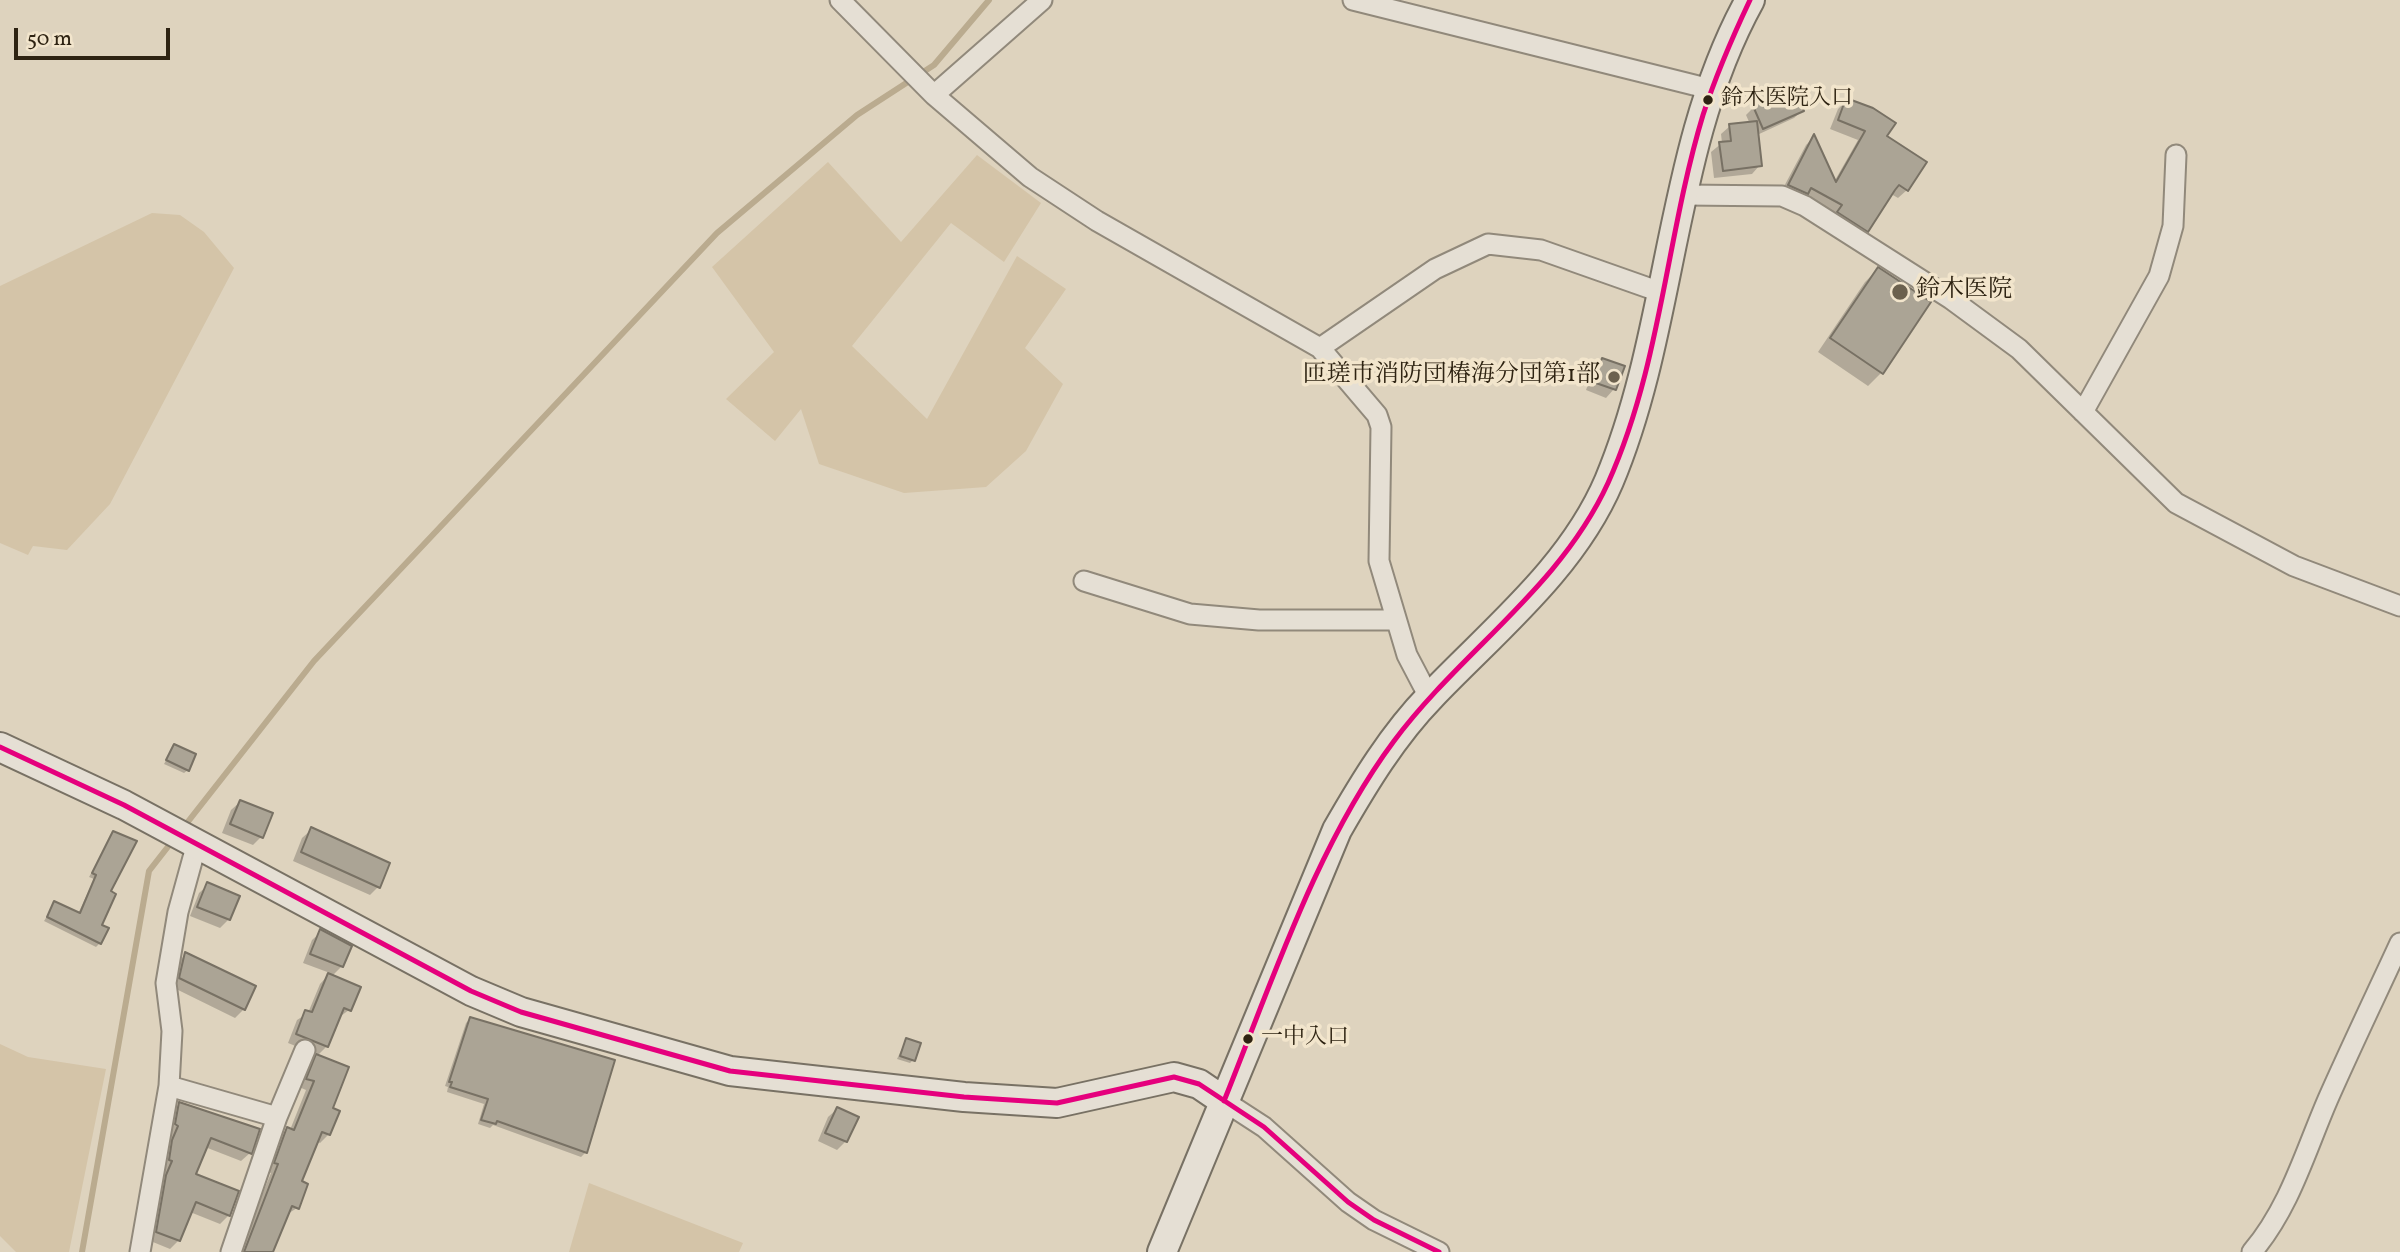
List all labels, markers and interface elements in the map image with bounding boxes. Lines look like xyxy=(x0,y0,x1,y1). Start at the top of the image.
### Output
scale bar xyxy=(18,14,173,58)
text: 50 m xyxy=(27,25,72,54)
place label: 鈴木医院入口 xyxy=(1721,87,1853,113)
marker: 鈴木医院入口 xyxy=(1701,93,1715,107)
place label: 鈴木医院 xyxy=(1916,278,2012,306)
marker: 鈴木医院 xyxy=(1890,282,1910,302)
place label: 匝瑳市消防団椿海分団第1部 xyxy=(1303,363,1600,391)
marker: 匝瑳市消防団椿海分団第1部 xyxy=(1606,369,1622,385)
place label: 一中入口 xyxy=(1261,1026,1349,1052)
marker: 一中入口 xyxy=(1241,1032,1255,1046)

